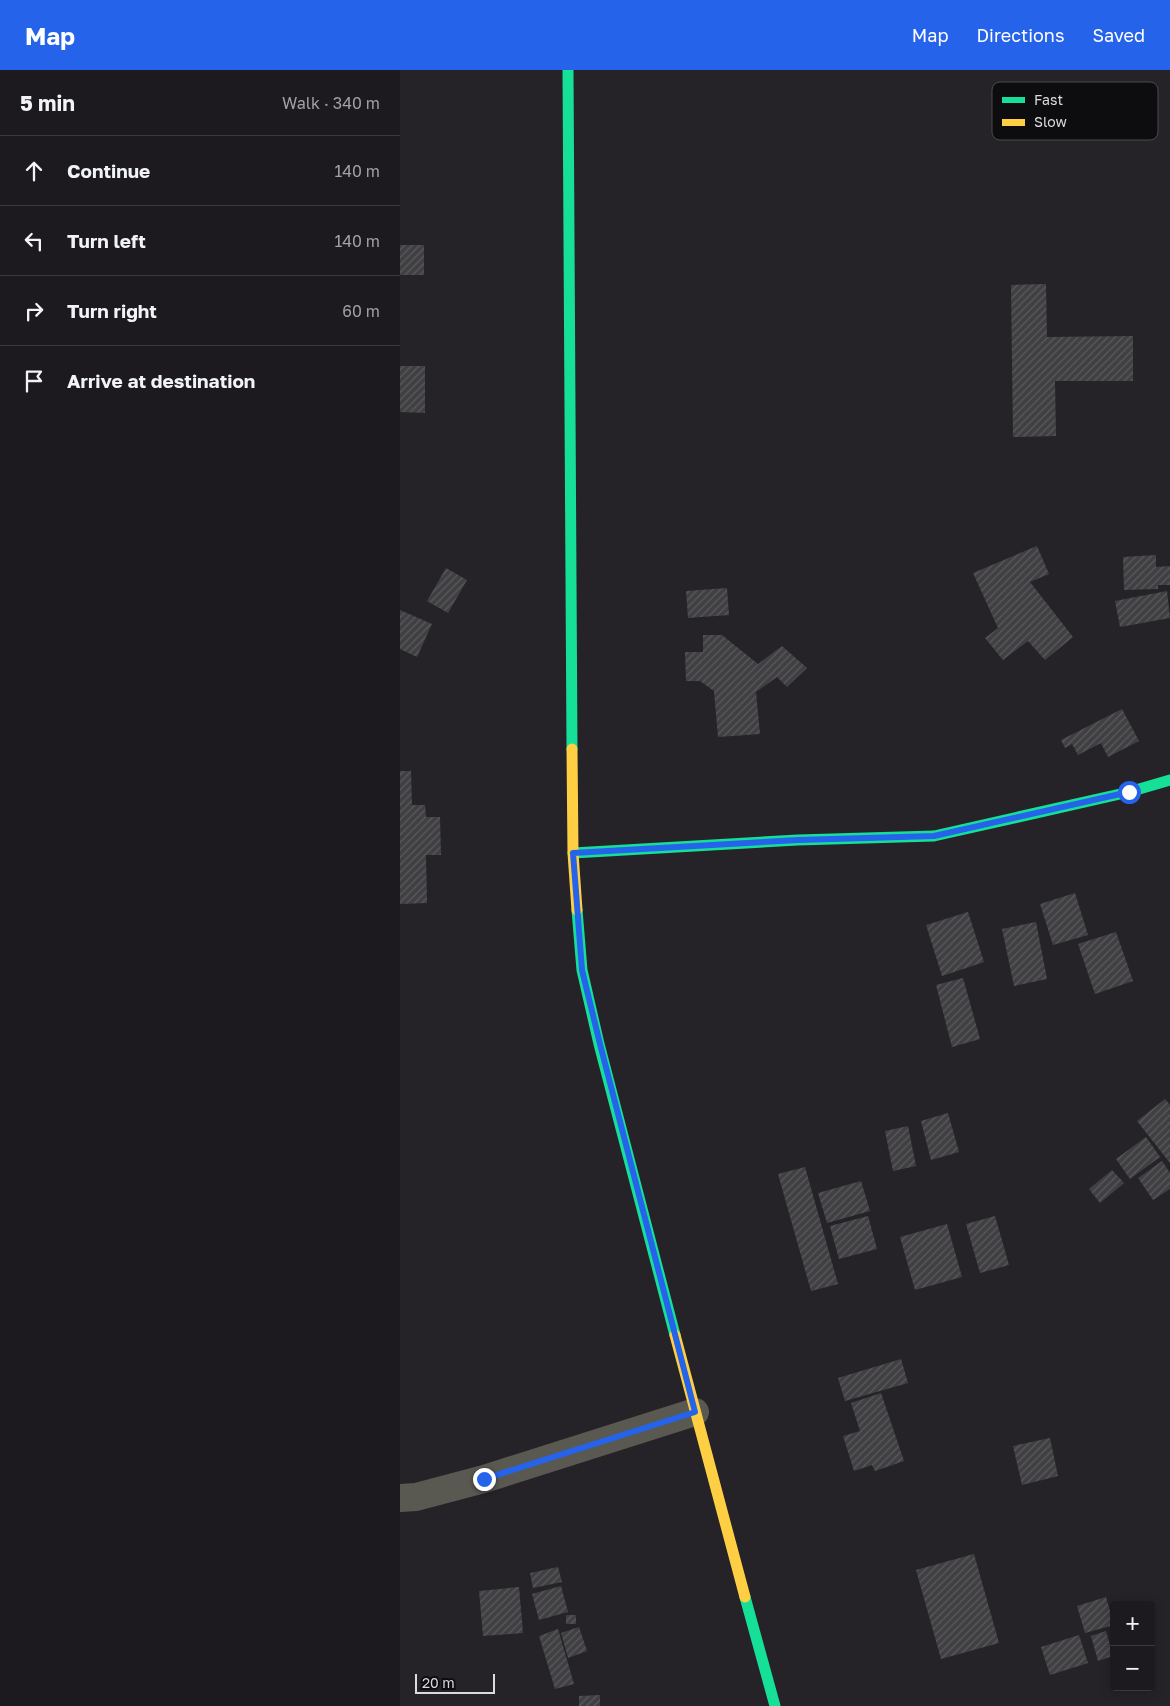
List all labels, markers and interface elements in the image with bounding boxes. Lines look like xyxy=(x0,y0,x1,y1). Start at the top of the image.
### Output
text: Map xyxy=(25,21,75,50)
text: Map xyxy=(912,24,948,46)
text: Directions xyxy=(976,24,1064,46)
text: Saved xyxy=(1092,24,1145,46)
legend xyxy=(992,82,1158,140)
text: 5 min xyxy=(20,90,75,116)
text: Fast xyxy=(1034,91,1063,108)
text: Walk · 340 m xyxy=(282,93,380,113)
text: Slow xyxy=(1034,113,1067,130)
icon: ahead xyxy=(20,157,48,185)
text: Continue xyxy=(67,159,150,182)
text: 140 m xyxy=(334,161,380,181)
icon: left xyxy=(20,227,48,255)
text: Turn left xyxy=(67,229,146,252)
text: 140 m xyxy=(334,231,380,251)
icon: right xyxy=(20,297,48,325)
text: Turn right xyxy=(67,299,157,322)
text: 60 m xyxy=(342,301,380,321)
icon: arrive xyxy=(20,367,48,395)
text: Arrive at destination xyxy=(67,369,255,392)
route start xyxy=(1118,781,1141,804)
route end xyxy=(473,1468,496,1491)
map controls xyxy=(1110,1601,1155,1691)
button: + xyxy=(1110,1601,1155,1646)
button: − xyxy=(1110,1646,1155,1691)
scale bar xyxy=(415,1671,495,1694)
text: 20 m xyxy=(422,1674,455,1691)

